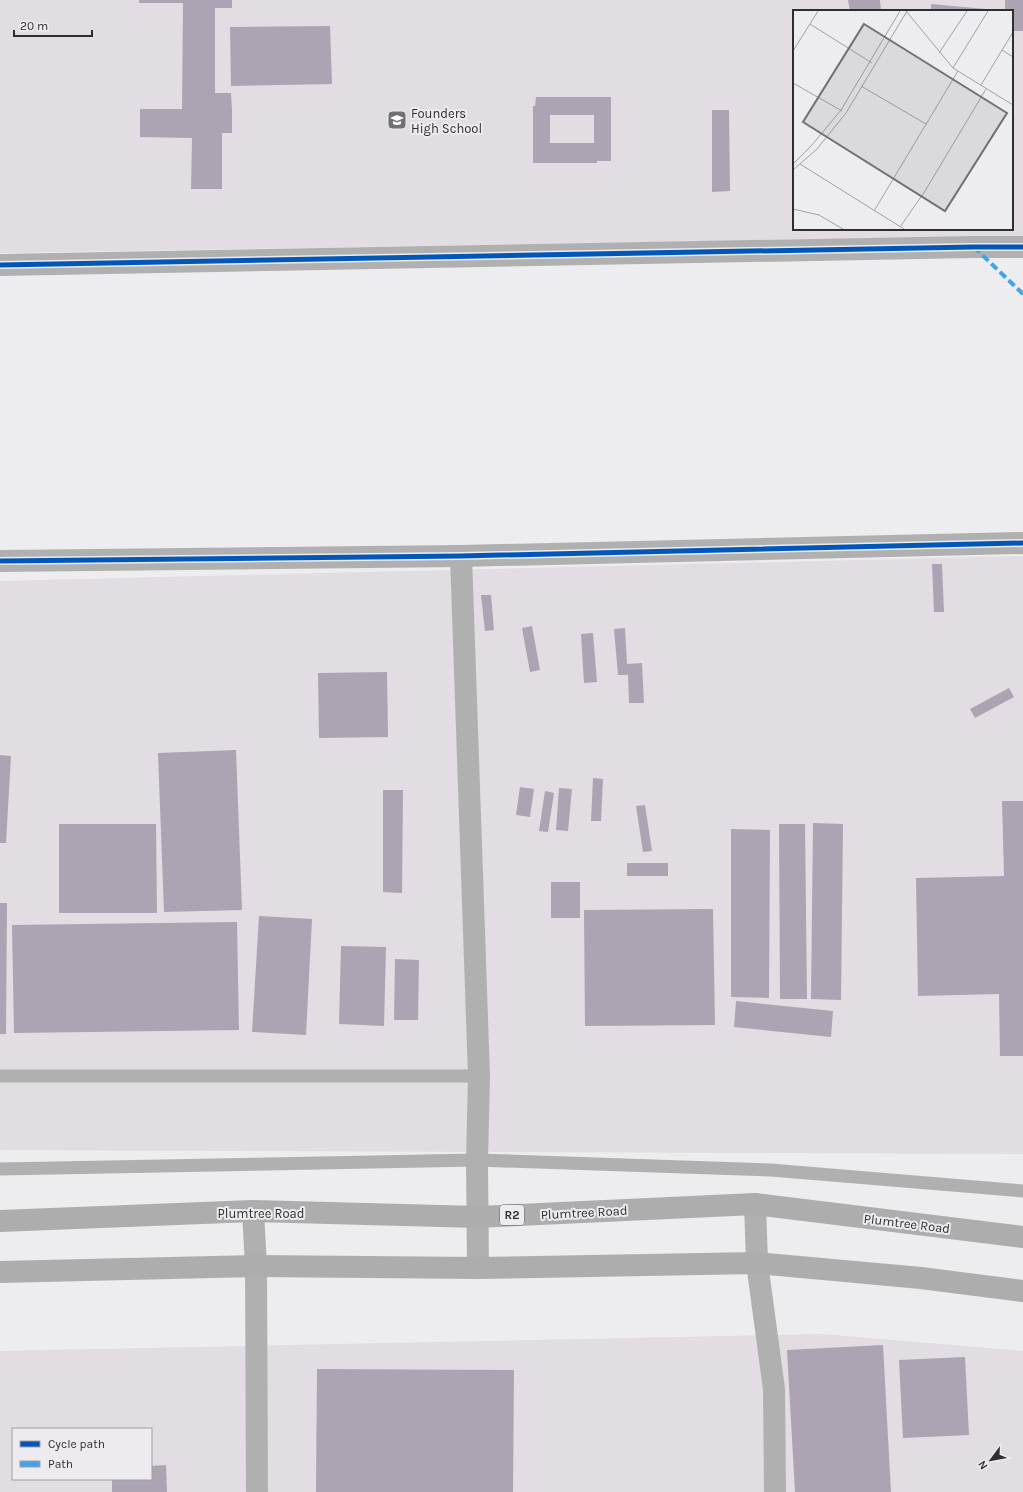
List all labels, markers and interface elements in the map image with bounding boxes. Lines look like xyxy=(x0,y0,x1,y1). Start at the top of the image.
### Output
inset map xyxy=(793,10,1013,230)
scale bar xyxy=(14,12,92,38)
text: 20 m xyxy=(20,19,48,33)
place label: Founders High School xyxy=(411,106,482,136)
school or university icon: Founders High School xyxy=(386,109,408,131)
street label: Plumtree Road xyxy=(540,1203,628,1222)
road number: R2 xyxy=(500,1205,524,1225)
street label: Plumtree Road xyxy=(218,1206,304,1221)
street label: Plumtree Road xyxy=(863,1211,951,1236)
legend xyxy=(12,1428,152,1480)
text: Cycle path xyxy=(48,1437,105,1451)
north arrow xyxy=(971,1440,1011,1480)
text: Path xyxy=(48,1457,73,1471)
text: N xyxy=(975,1458,991,1472)

